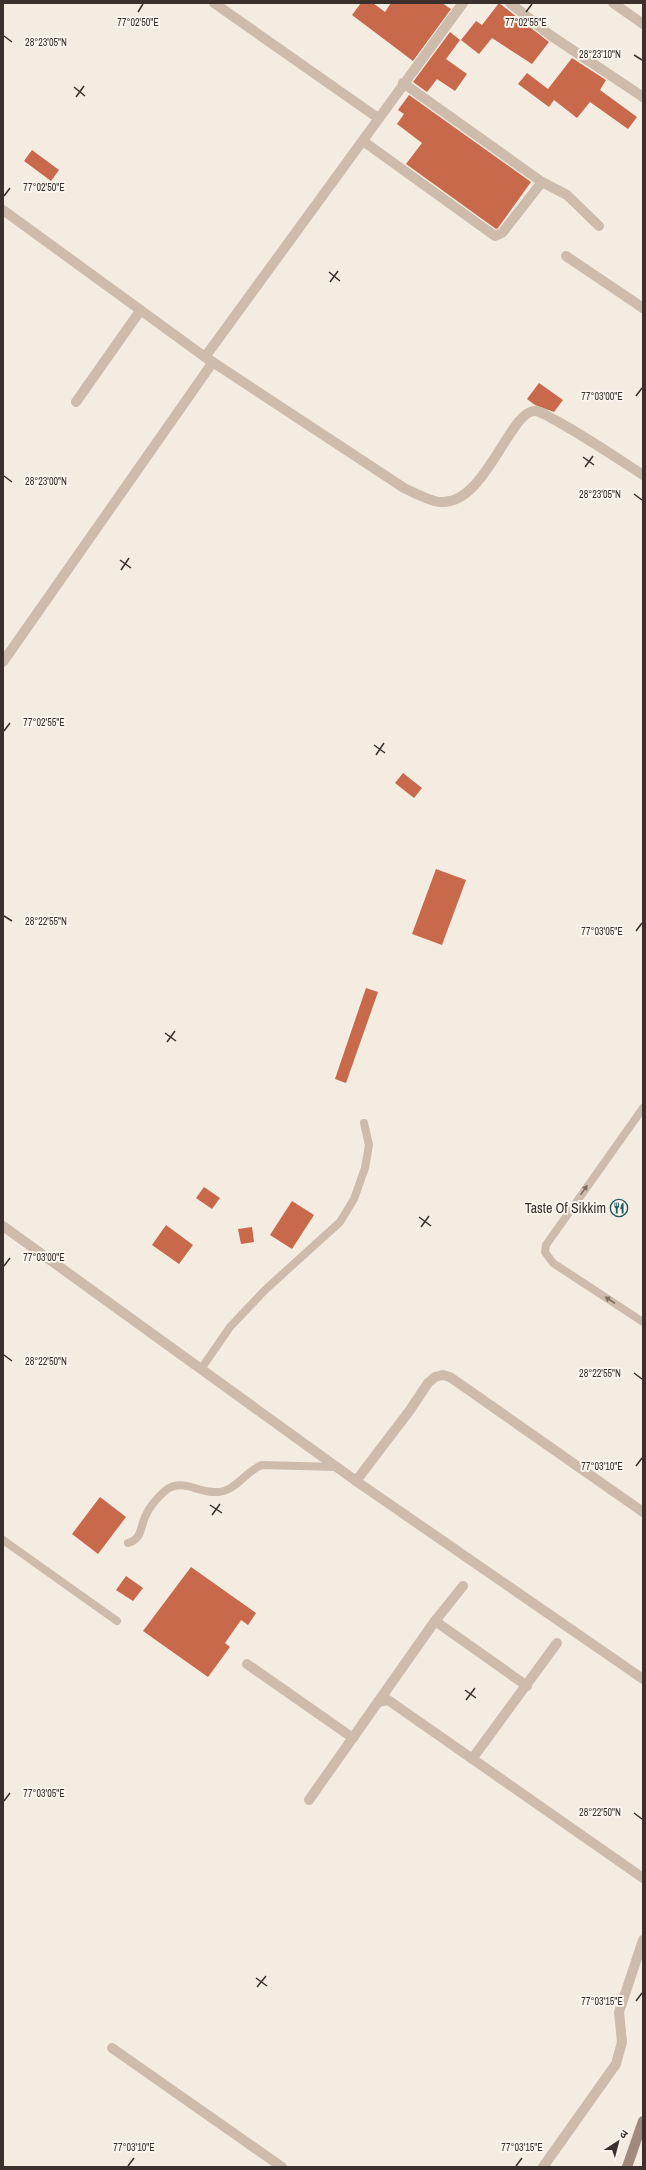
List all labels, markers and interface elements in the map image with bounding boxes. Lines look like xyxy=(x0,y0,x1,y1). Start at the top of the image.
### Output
text: 77°02'50"E xyxy=(117,16,159,29)
text: 77°02'55"E xyxy=(505,16,547,29)
text: 28°23'05"N xyxy=(25,36,67,49)
text: 28°23'10"N xyxy=(579,48,621,61)
text: 77°02'50"E xyxy=(23,181,65,194)
text: 77°03'00"E xyxy=(581,390,623,403)
text: 28°23'00"N xyxy=(25,475,67,488)
text: 28°23'05"N xyxy=(579,488,621,501)
text: 77°02'55"E xyxy=(23,716,65,729)
text: 28°22'55"N xyxy=(25,915,67,928)
text: 77°03'05"E xyxy=(581,925,623,938)
one-way arrow xyxy=(580,1185,588,1196)
restaurant icon: Taste Of Sikkim xyxy=(609,1198,629,1218)
place label: Taste Of Sikkim xyxy=(525,1199,606,1217)
text: 77°03'00"E xyxy=(23,1251,65,1264)
one-way arrow xyxy=(604,1297,616,1304)
text: 28°22'50"N xyxy=(25,1355,67,1368)
text: 28°22'55"N xyxy=(579,1367,621,1380)
text: 77°03'10"E xyxy=(581,1460,623,1473)
text: 77°03'05"E xyxy=(23,1787,65,1800)
text: 28°22'50"N xyxy=(579,1806,621,1819)
text: 77°03'15"E xyxy=(581,1995,623,2008)
north arrow xyxy=(598,2122,638,2162)
text: उ xyxy=(617,2126,631,2142)
text: 77°03'10"E xyxy=(113,2141,155,2154)
text: 77°03'15"E xyxy=(501,2141,543,2154)

